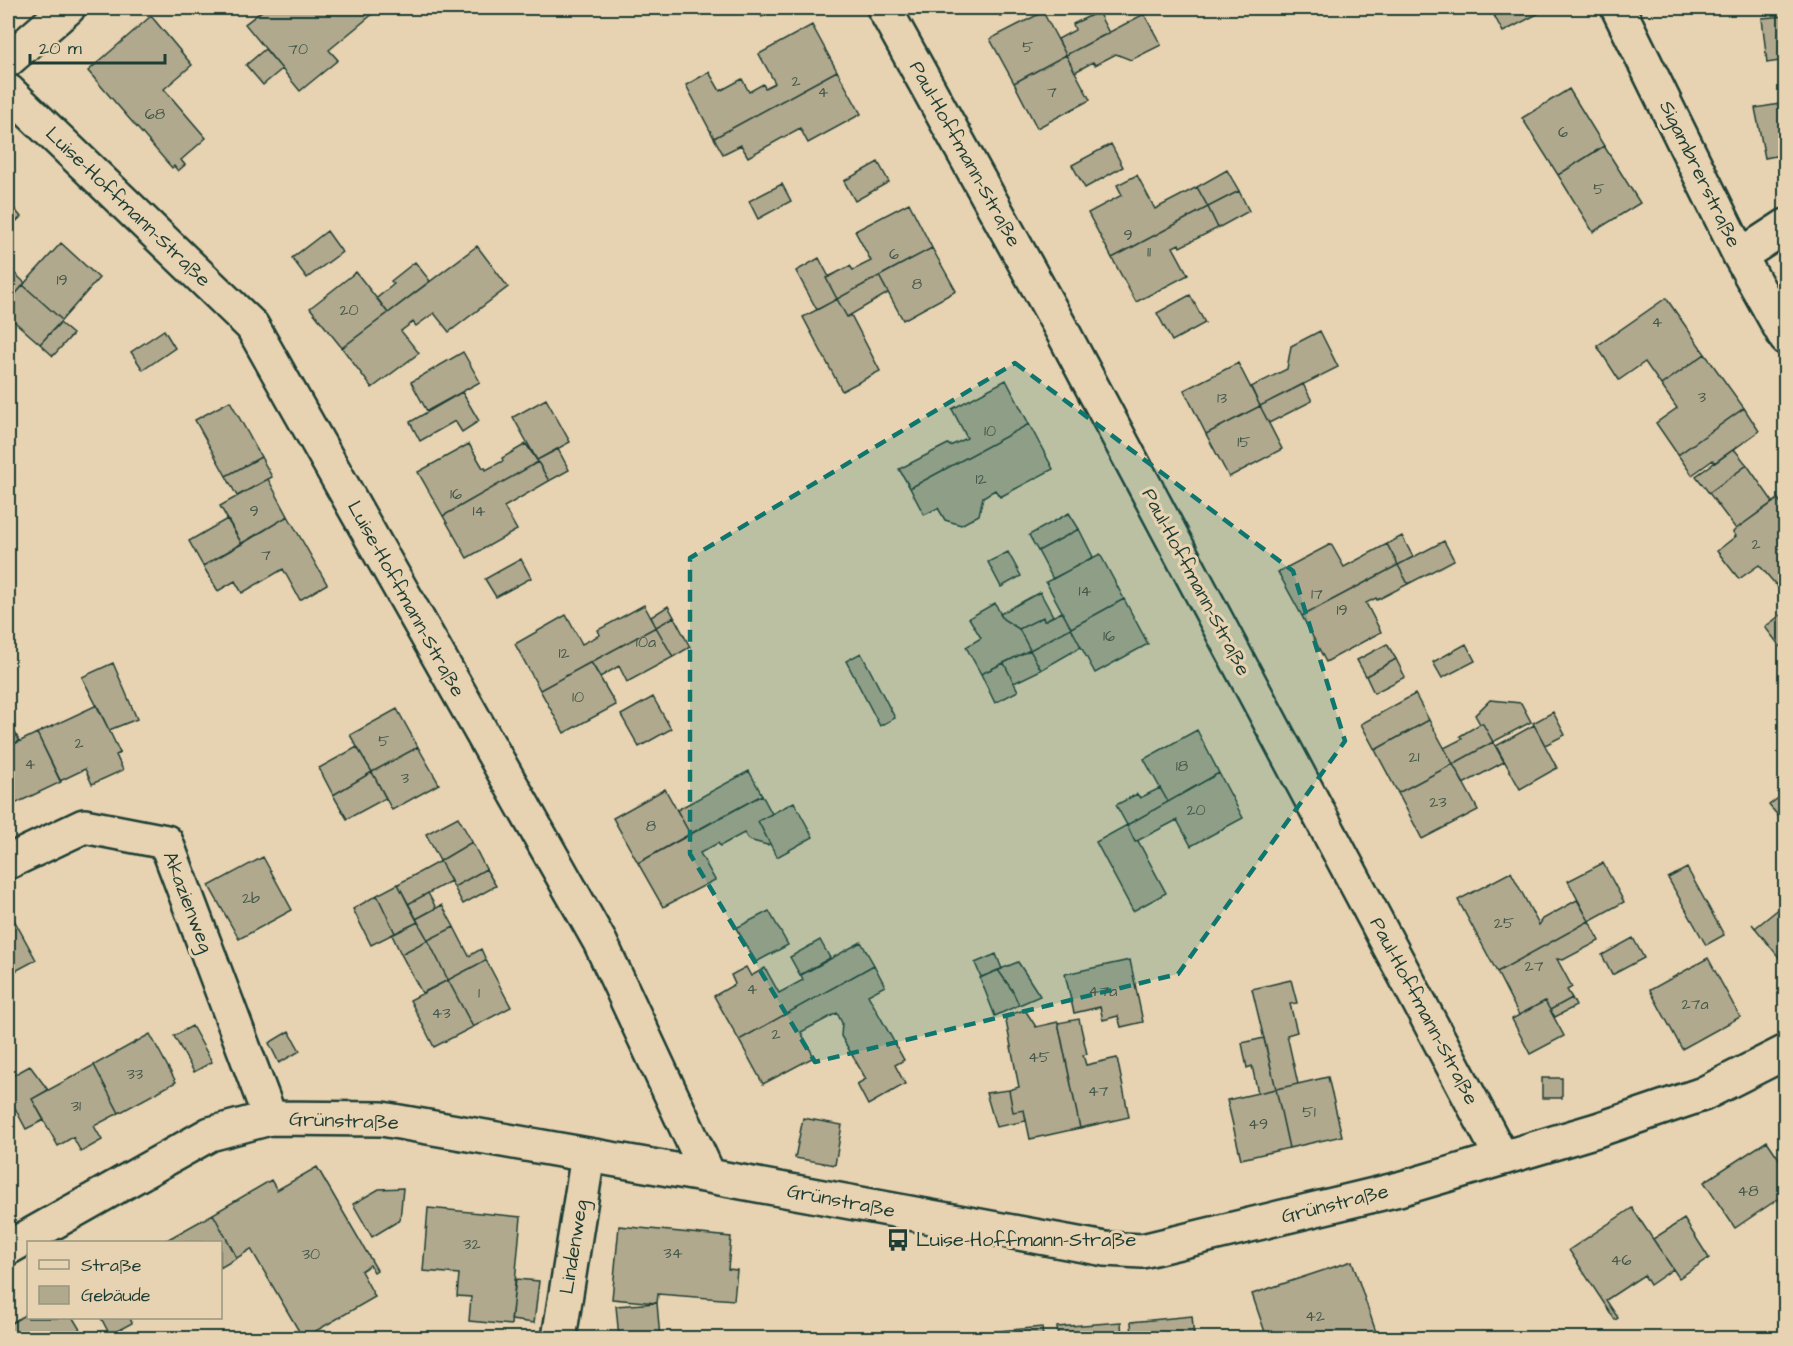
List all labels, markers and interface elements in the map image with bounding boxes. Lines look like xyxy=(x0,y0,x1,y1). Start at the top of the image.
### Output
scale bar xyxy=(30,27,165,65)
text: 20 m xyxy=(39,36,82,61)
house number: 5 xyxy=(1022,36,1034,58)
house number: 70 xyxy=(288,38,308,60)
street label: Paul-Hoffmann-Straße xyxy=(902,56,1028,252)
house number: 2 xyxy=(791,70,801,92)
house number: 4 xyxy=(818,81,829,103)
house number: 7 xyxy=(1047,81,1057,103)
street label: Sigambrerstraße xyxy=(1651,96,1748,253)
house number: 68 xyxy=(145,103,165,125)
street label: Luise-Hoffmann-Straße xyxy=(39,120,217,294)
house number: 6 xyxy=(1558,121,1568,143)
house number: 5 xyxy=(1593,178,1605,200)
house number: 9 xyxy=(1123,224,1133,246)
house number: 11 xyxy=(1147,241,1151,263)
house number: 6 xyxy=(889,243,899,265)
house number: 19 xyxy=(56,269,68,291)
house number: 8 xyxy=(912,273,922,295)
house number: 20 xyxy=(339,299,359,321)
house number: 4 xyxy=(1652,311,1663,333)
house number: 3 xyxy=(1698,386,1706,408)
house number: 13 xyxy=(1217,387,1227,409)
house number: 10 xyxy=(984,420,996,442)
house number: 15 xyxy=(1237,431,1251,453)
house number: 12 xyxy=(975,468,987,490)
house number: 16 xyxy=(450,483,462,505)
street label: Paul-Hoffmann-Straße xyxy=(1135,483,1257,681)
street label: Luise-Hoffmann-Straße xyxy=(340,496,472,702)
house number: 9 xyxy=(249,500,259,522)
house number: 14 xyxy=(473,500,486,522)
house number: 2 xyxy=(1751,533,1761,555)
house number: 7 xyxy=(261,544,271,566)
house number: 14 xyxy=(1079,580,1092,602)
house number: 17 xyxy=(1311,583,1323,605)
house number: 19 xyxy=(1336,599,1348,621)
house number: 16 xyxy=(1103,625,1115,647)
house number: 10a xyxy=(636,631,656,653)
house number: 12 xyxy=(558,642,570,664)
house number: 10 xyxy=(572,686,584,708)
house number: 5 xyxy=(378,730,390,752)
house number: 2 xyxy=(74,732,84,754)
house number: 21 xyxy=(1408,746,1420,768)
house number: 4 xyxy=(25,753,36,775)
house number: 18 xyxy=(1176,755,1188,777)
house number: 3 xyxy=(401,767,409,789)
house number: 23 xyxy=(1429,791,1447,813)
house number: 20 xyxy=(1186,799,1206,821)
house number: 8 xyxy=(646,815,656,837)
street label: Akazienweg xyxy=(155,847,220,957)
house number: 2b xyxy=(242,887,260,909)
street label: Paul-Hoffmann-Straße xyxy=(1363,912,1485,1110)
house number: 25 xyxy=(1494,912,1515,934)
house number: 27 xyxy=(1525,955,1544,977)
house number: 4 xyxy=(747,978,758,1000)
house number: 47a xyxy=(1089,980,1117,1002)
house number: 1 xyxy=(478,982,480,1004)
house number: 27a xyxy=(1681,993,1709,1015)
house number: 43 xyxy=(431,1002,451,1024)
house number: 2 xyxy=(771,1023,781,1045)
house number: 45 xyxy=(1028,1046,1051,1068)
house number: 33 xyxy=(127,1063,143,1085)
house number: 47 xyxy=(1088,1080,1109,1102)
house number: 31 xyxy=(71,1095,81,1117)
house number: 51 xyxy=(1302,1101,1316,1123)
street label: Grünstraße xyxy=(289,1105,399,1137)
house number: 49 xyxy=(1248,1113,1268,1135)
street label: Grünstraße xyxy=(785,1177,898,1225)
street label: Grünstraße xyxy=(1279,1177,1392,1231)
house number: 48 xyxy=(1737,1180,1759,1202)
street label: Lindenweg xyxy=(553,1198,596,1296)
place label: Luise-Hoffmann-Straße xyxy=(916,1226,1137,1254)
bus stop icon: Luise-Hoffmann-Straße xyxy=(885,1227,911,1253)
house number: 32 xyxy=(463,1233,481,1255)
legend xyxy=(27,1241,222,1319)
house number: 34 xyxy=(663,1242,683,1264)
house number: 30 xyxy=(302,1243,320,1265)
house number: 46 xyxy=(1611,1249,1631,1271)
text: Straße xyxy=(81,1253,142,1278)
text: Gebäude xyxy=(81,1283,151,1308)
house number: 42 xyxy=(1305,1305,1325,1327)

